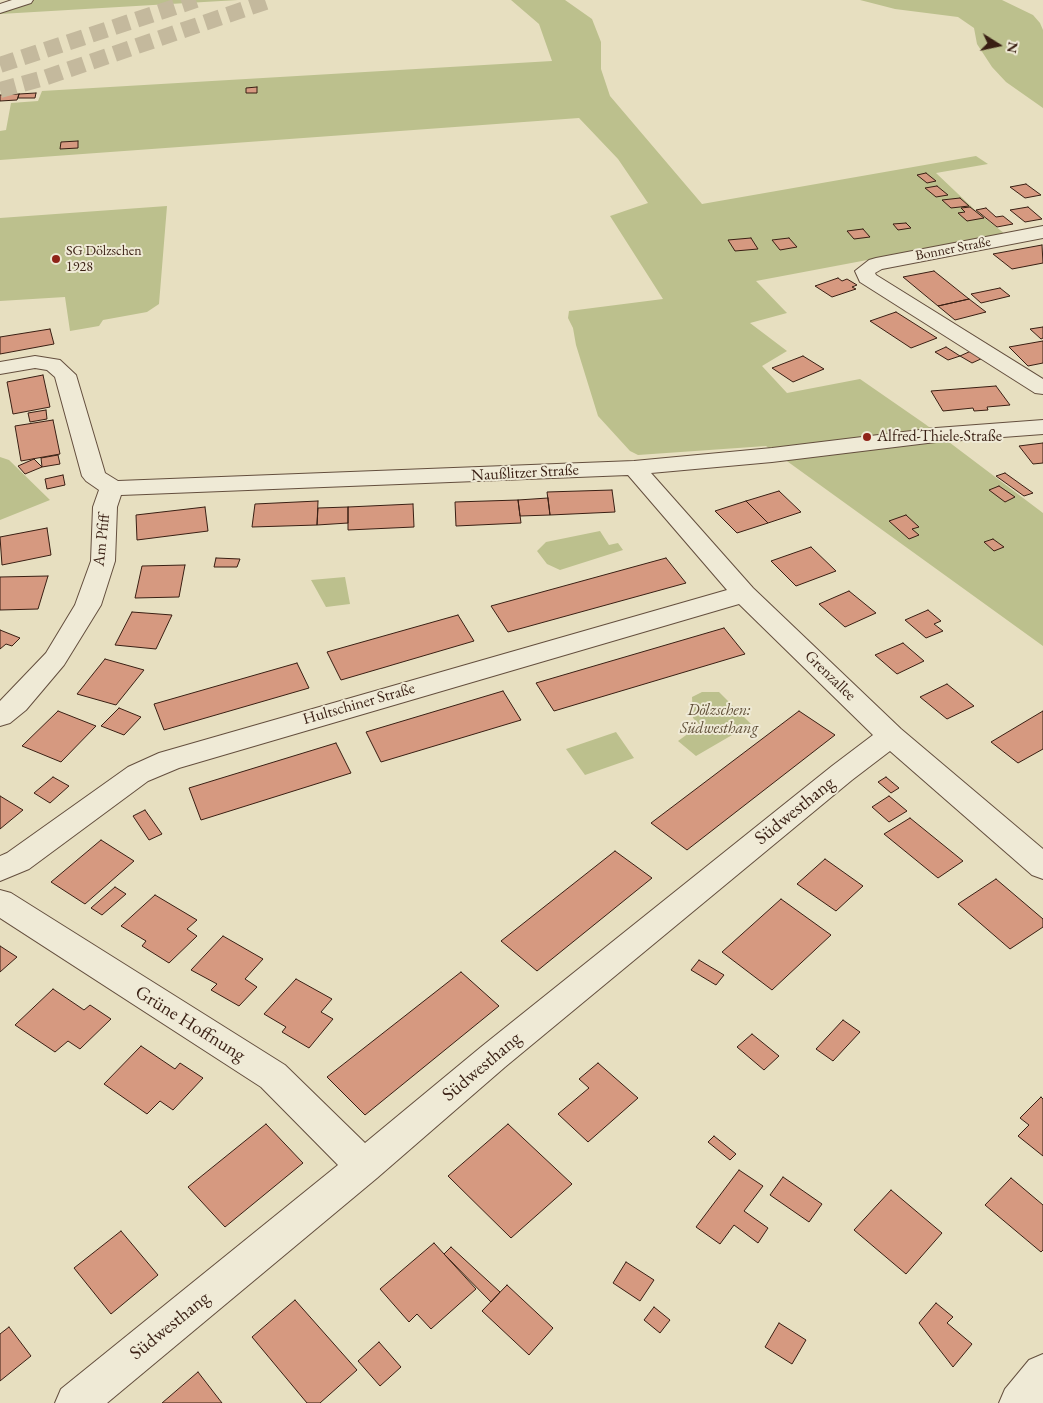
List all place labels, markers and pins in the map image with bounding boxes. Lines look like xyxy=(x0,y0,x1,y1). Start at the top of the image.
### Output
place label: SG Dölzschen 1928 xyxy=(66,243,142,276)
marker: SG Dölzschen 1928 xyxy=(50,253,62,265)
place label: Alfred-Thiele-Straße xyxy=(877,427,1002,447)
marker: Alfred-Thiele-Straße xyxy=(861,431,873,443)

